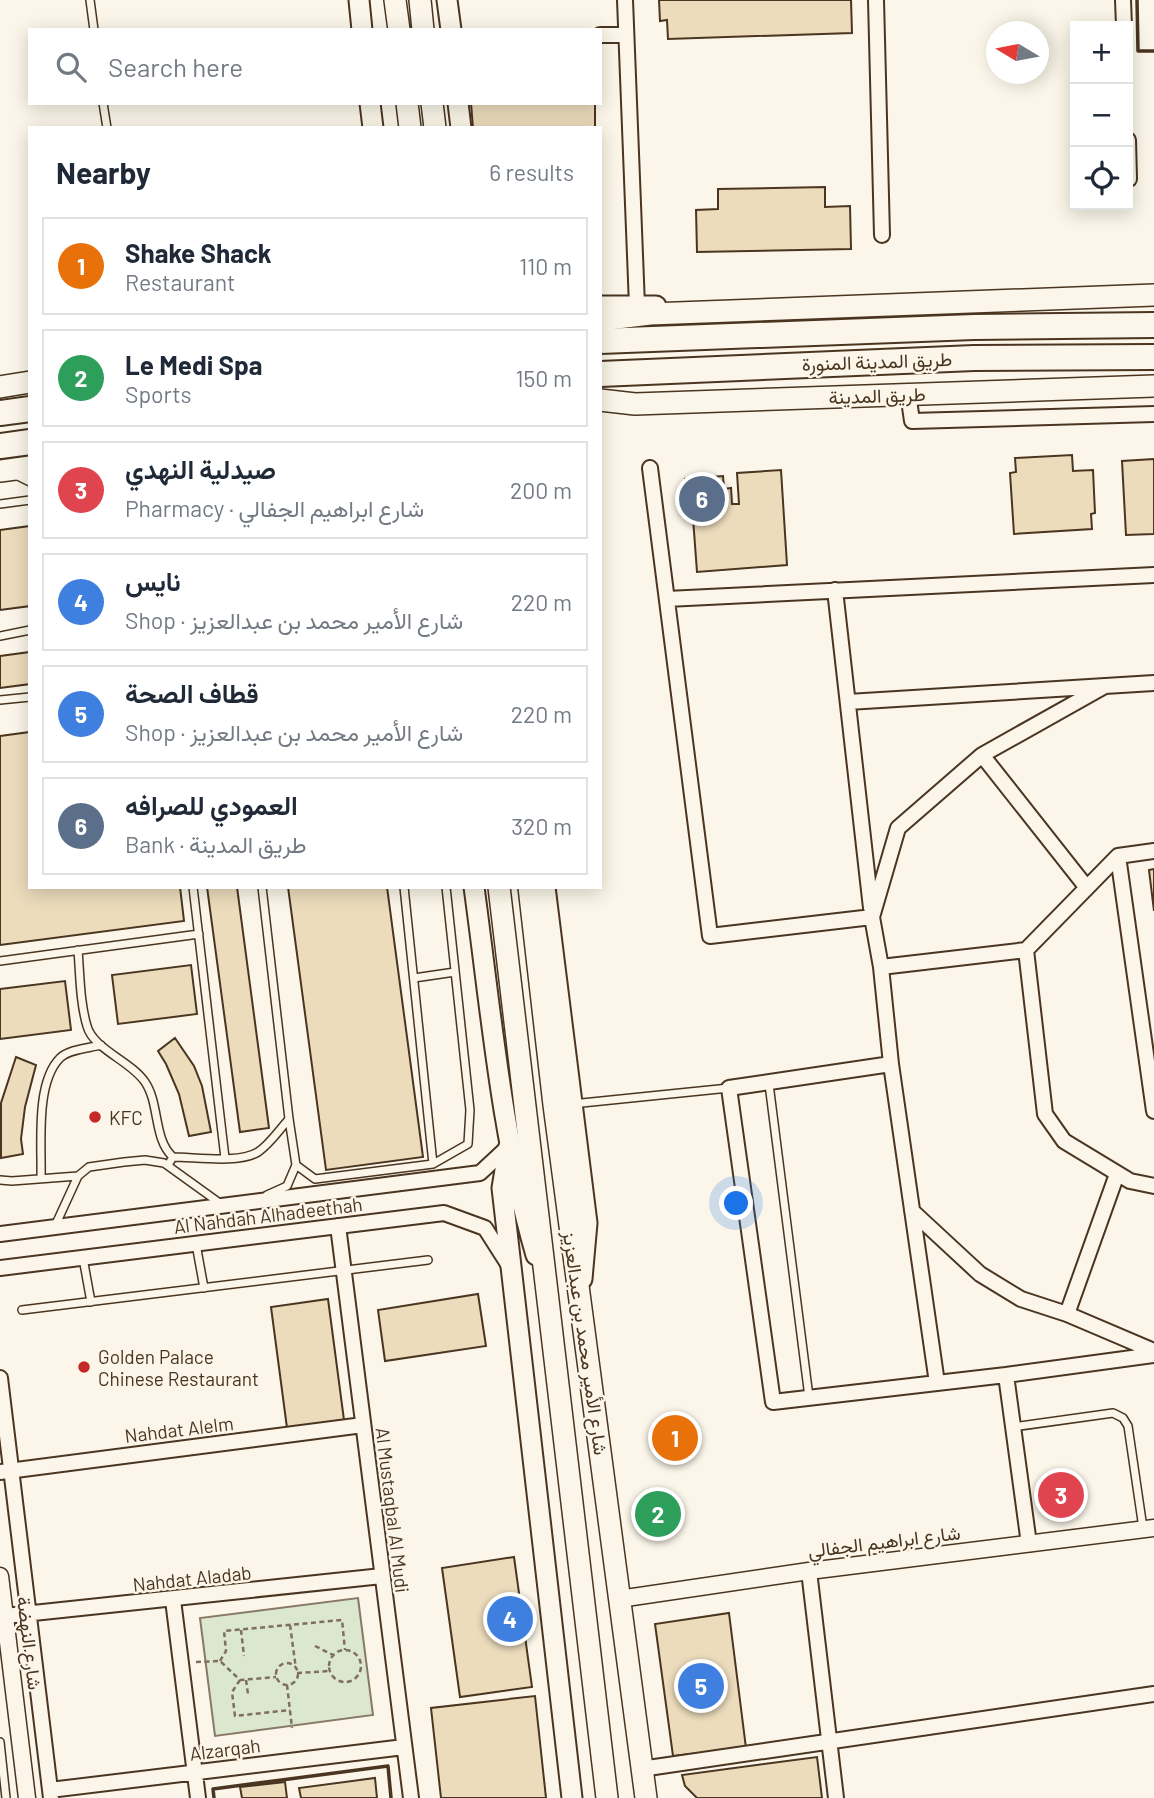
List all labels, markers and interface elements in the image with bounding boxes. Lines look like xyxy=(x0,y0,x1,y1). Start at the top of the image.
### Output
north arrow xyxy=(986,21,1049,84)
map controls xyxy=(1070,21,1133,210)
button: + xyxy=(1070,21,1133,84)
search box xyxy=(28,28,602,105)
icon: search xyxy=(52,48,90,86)
text: Search here xyxy=(108,51,243,82)
button: − xyxy=(1070,84,1133,147)
button: locate xyxy=(1070,147,1133,210)
text: Nearby xyxy=(56,154,151,190)
text: 6 results xyxy=(489,158,574,186)
text: Shake Shack xyxy=(125,237,272,268)
text: 1 xyxy=(77,252,85,280)
text: 110 m xyxy=(519,252,572,280)
text: Restaurant xyxy=(125,268,235,296)
street label: طريق المدينة المنورة xyxy=(801,347,953,376)
text: Le Medi Spa xyxy=(125,349,263,380)
text: 2 xyxy=(75,364,87,392)
text: 150 m xyxy=(516,364,572,392)
text: Sports xyxy=(125,380,192,408)
street label: طريق المدينة xyxy=(828,382,926,409)
text: صيدلية النهدي xyxy=(125,453,276,484)
pin: 6 xyxy=(679,473,725,525)
text: 3 xyxy=(75,476,87,504)
text: 200 m xyxy=(510,476,572,504)
text: Pharmacy · شارع ابراهيم الجفالي xyxy=(125,494,424,522)
text: نايس xyxy=(125,565,181,596)
text: 4 xyxy=(74,588,88,616)
text: 220 m xyxy=(511,588,572,616)
text: Shop · شارع الأمير محمد بن عبدالعزيز xyxy=(125,606,463,634)
text: قطاف الصحة xyxy=(125,677,259,708)
text: 5 xyxy=(75,700,87,728)
text: 220 m xyxy=(511,700,572,728)
text: Shop · شارع الأمير محمد بن عبدالعزيز xyxy=(125,718,463,746)
text: العمودي للصرافه xyxy=(125,789,298,820)
text: 6 xyxy=(75,812,87,840)
text: 320 m xyxy=(511,812,572,840)
text: Bank · طريق المدينة xyxy=(125,830,307,858)
place label: KFC xyxy=(109,1106,143,1129)
marker: KFC xyxy=(87,1109,103,1125)
your location xyxy=(719,1186,753,1220)
street label: Al Nahdah Alhadeethah xyxy=(172,1192,364,1238)
street label: شارع الأمير محمد بن عبدالعزيز xyxy=(557,1229,613,1457)
place label: Golden Palace Chinese Restaurant xyxy=(98,1345,259,1390)
marker: Golden Palace Chinese Restaurant xyxy=(76,1359,92,1375)
street label: Nahdat Alelm xyxy=(123,1411,235,1447)
pin: 1 xyxy=(652,1412,698,1464)
street label: Al Mustaqbal Al Mudi xyxy=(371,1426,415,1594)
pin: 3 xyxy=(1038,1469,1084,1521)
pin: 2 xyxy=(635,1488,681,1540)
street label: شارع ابراهيم الجفالي xyxy=(806,1520,962,1567)
street label: Nahdat Aladab xyxy=(131,1560,253,1596)
pin: 4 xyxy=(487,1593,533,1645)
street label: شارع النهضة xyxy=(11,1595,47,1691)
pin: 5 xyxy=(678,1660,724,1712)
street label: Alzarqah xyxy=(188,1733,262,1765)

